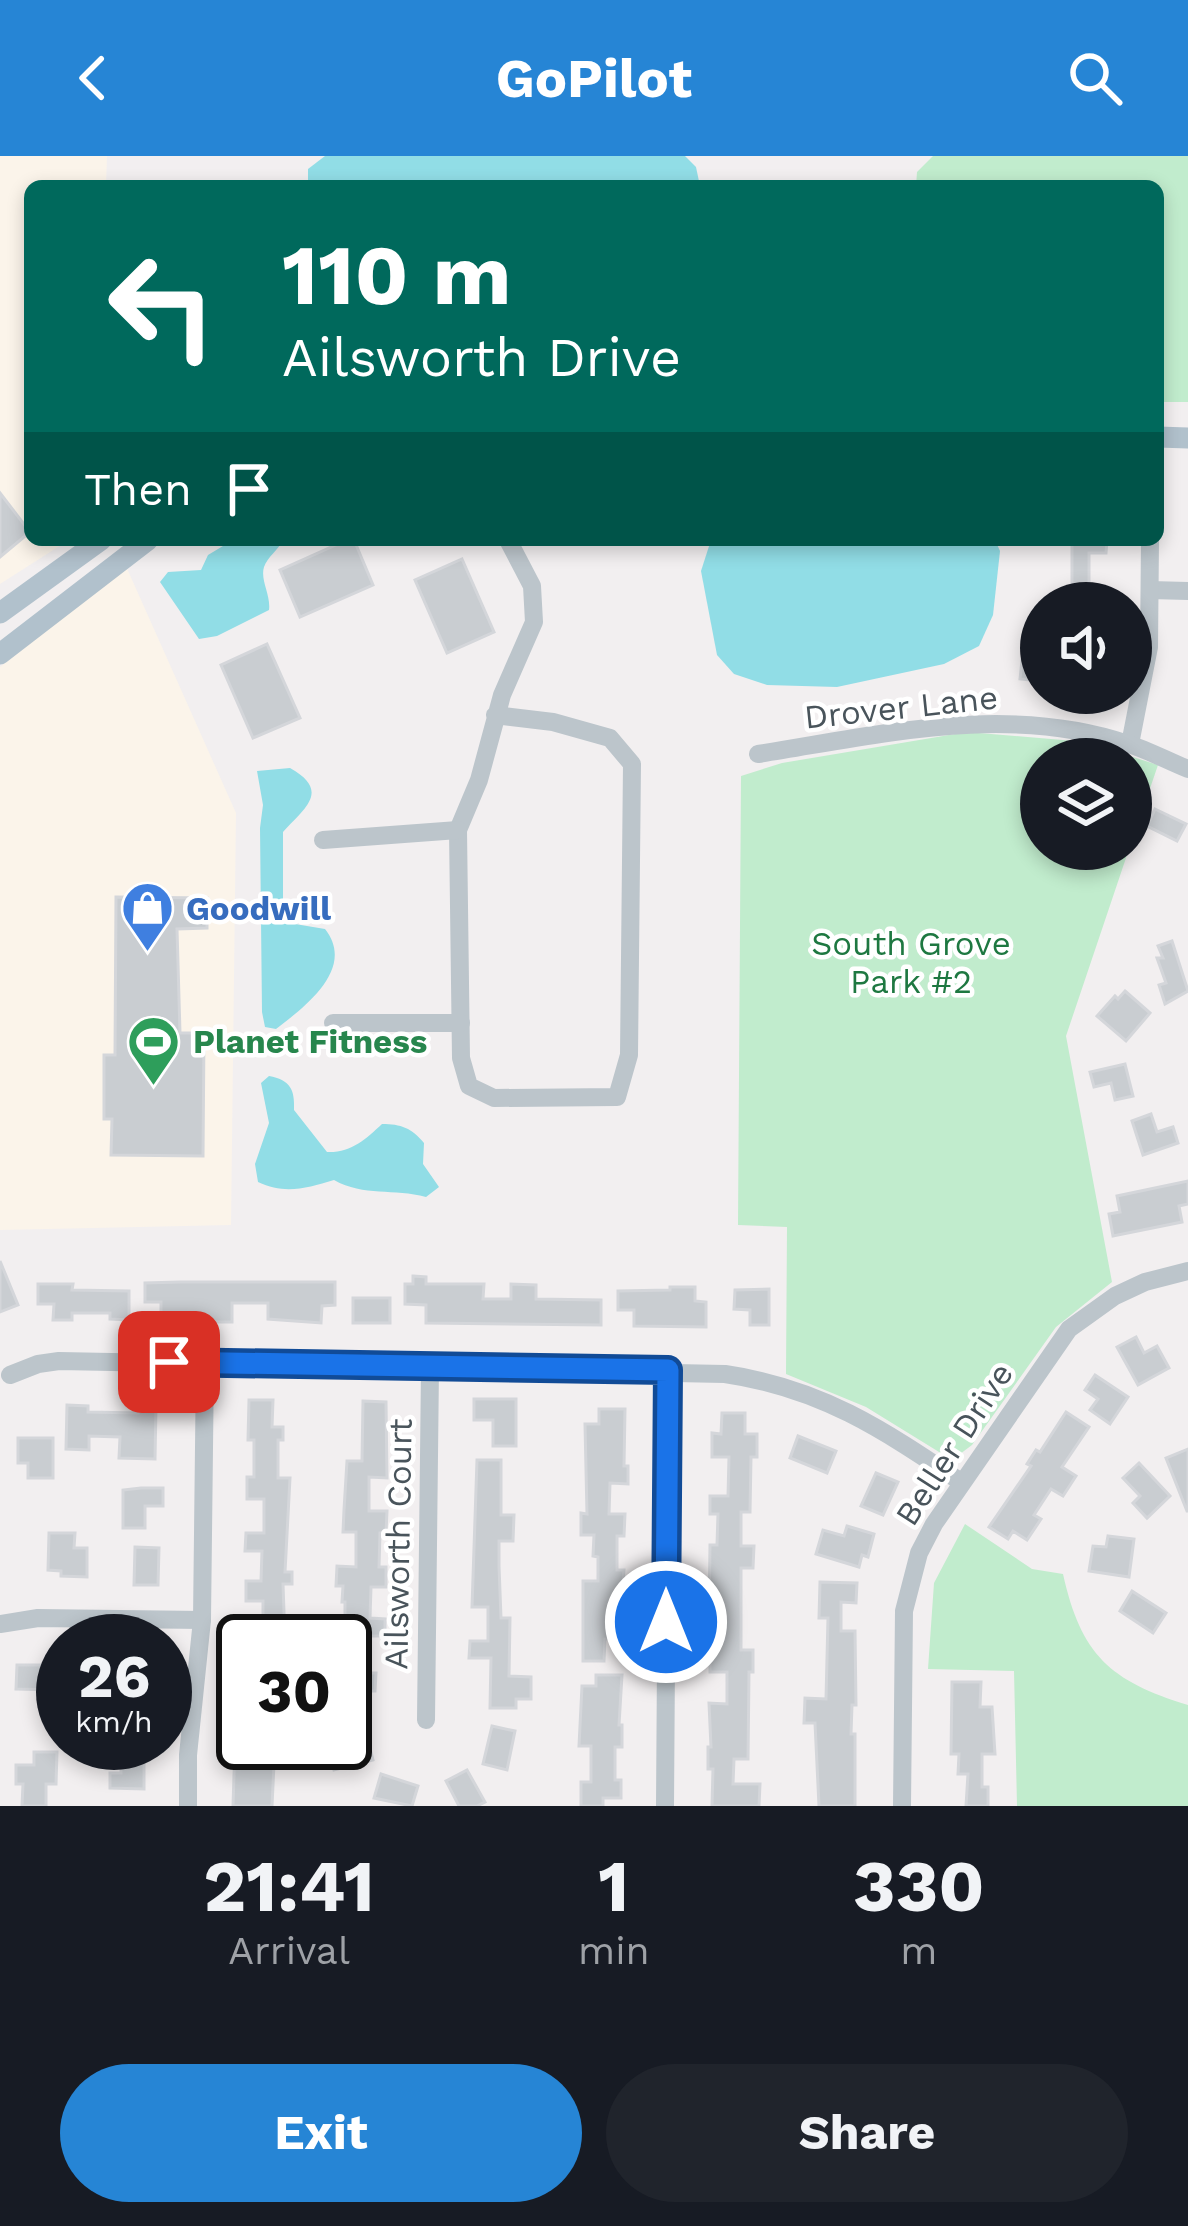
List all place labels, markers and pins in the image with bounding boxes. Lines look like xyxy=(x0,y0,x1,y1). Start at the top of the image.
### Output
shop icon: Goodwill xyxy=(119,880,175,954)
place label: Goodwill xyxy=(186,889,331,928)
sports icon: Planet Fitness xyxy=(126,1013,182,1087)
place label: Planet Fitness xyxy=(193,1022,427,1061)
pin xyxy=(118,1311,220,1413)

